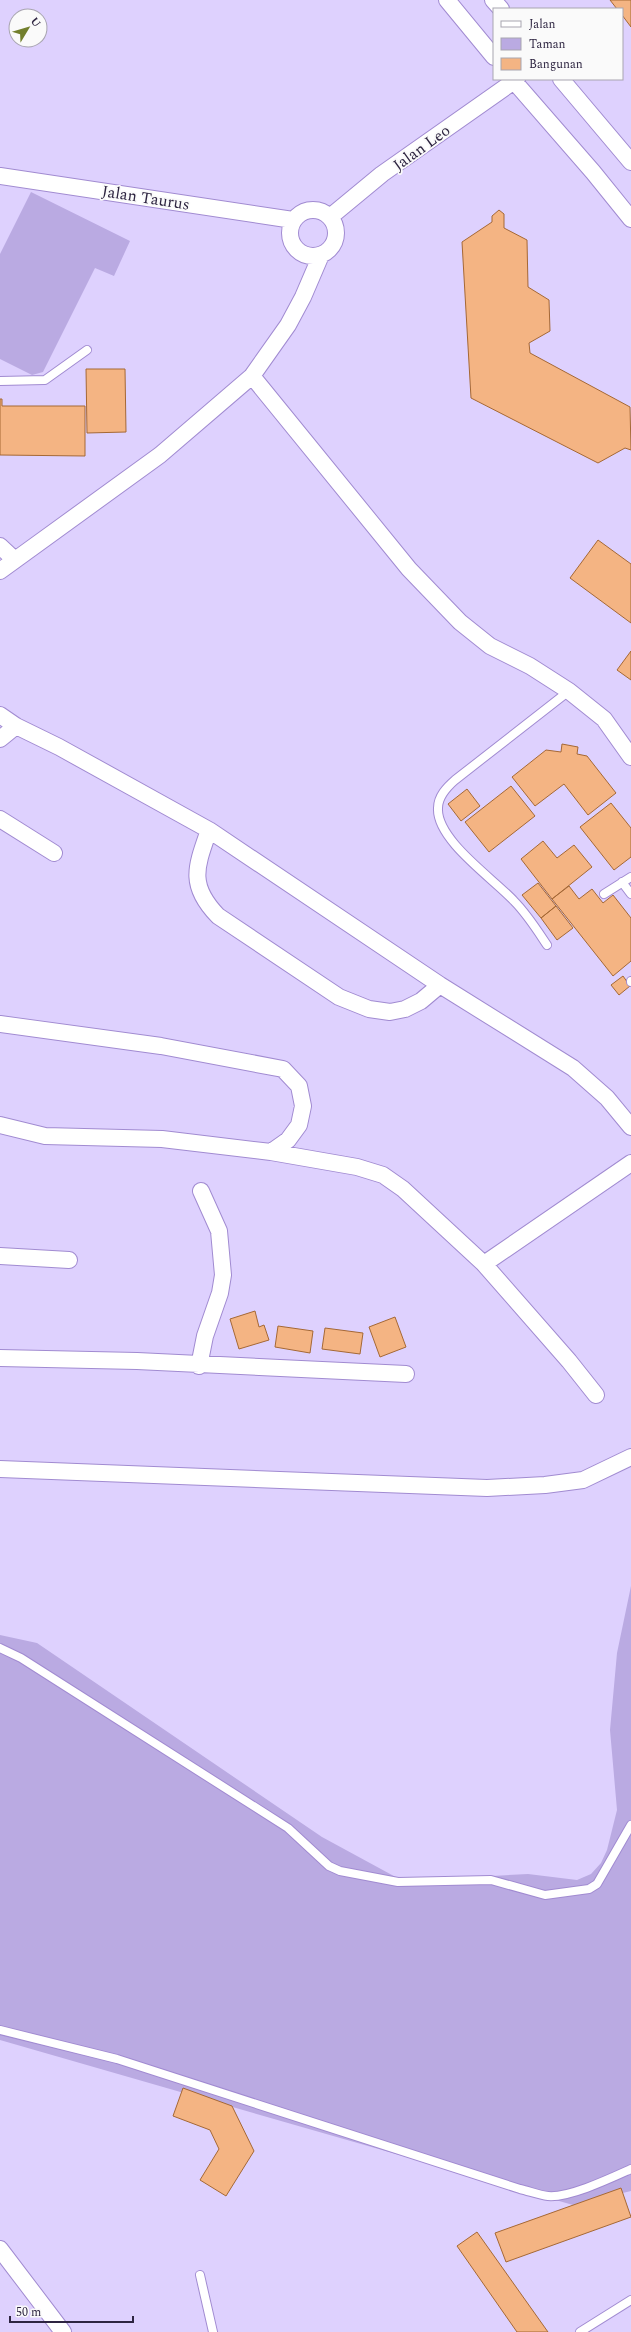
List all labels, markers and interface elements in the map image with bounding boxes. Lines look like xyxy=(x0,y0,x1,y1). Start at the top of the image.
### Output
north arrow xyxy=(8,8,48,48)
legend xyxy=(493,8,623,80)
text: U xyxy=(26,13,45,31)
text: Jalan xyxy=(529,15,556,34)
text: Taman xyxy=(529,35,566,54)
text: Bangunan xyxy=(529,55,583,74)
street label: Jalan Leo xyxy=(388,119,455,177)
street label: Jalan Taurus xyxy=(100,179,191,217)
scale bar xyxy=(10,2298,133,2324)
text: 50 m xyxy=(16,2303,41,2322)

